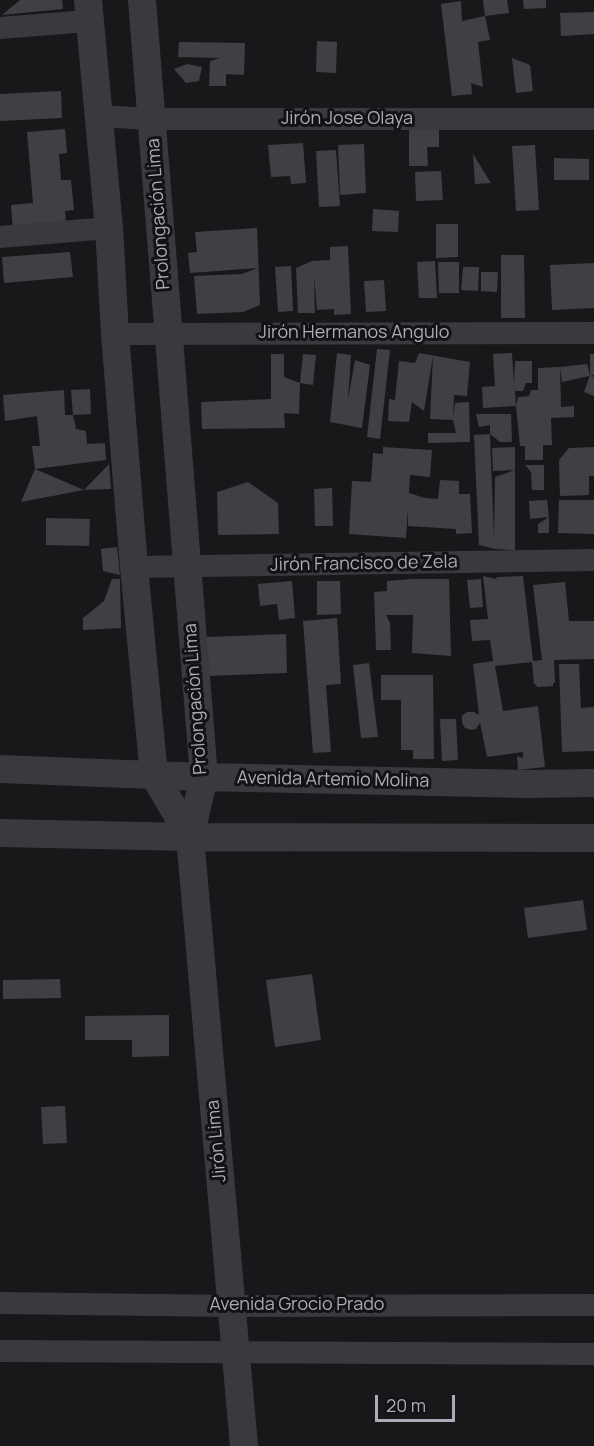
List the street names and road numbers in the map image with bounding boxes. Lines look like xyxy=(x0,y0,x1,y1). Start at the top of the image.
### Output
street label: Jirón Jose Olaya xyxy=(281,108,413,130)
street label: Prolongación Lima xyxy=(143,138,175,290)
street label: Jirón Hermanos Angulo xyxy=(259,322,449,344)
street label: Jirón Francisco de Zela xyxy=(270,552,458,576)
street label: Prolongación Lima xyxy=(180,623,212,775)
street label: Avenida Artemio Molina xyxy=(237,768,429,792)
street label: Jirón Lima xyxy=(203,1099,231,1183)
street label: Avenida Grocio Prado xyxy=(210,1294,384,1316)

